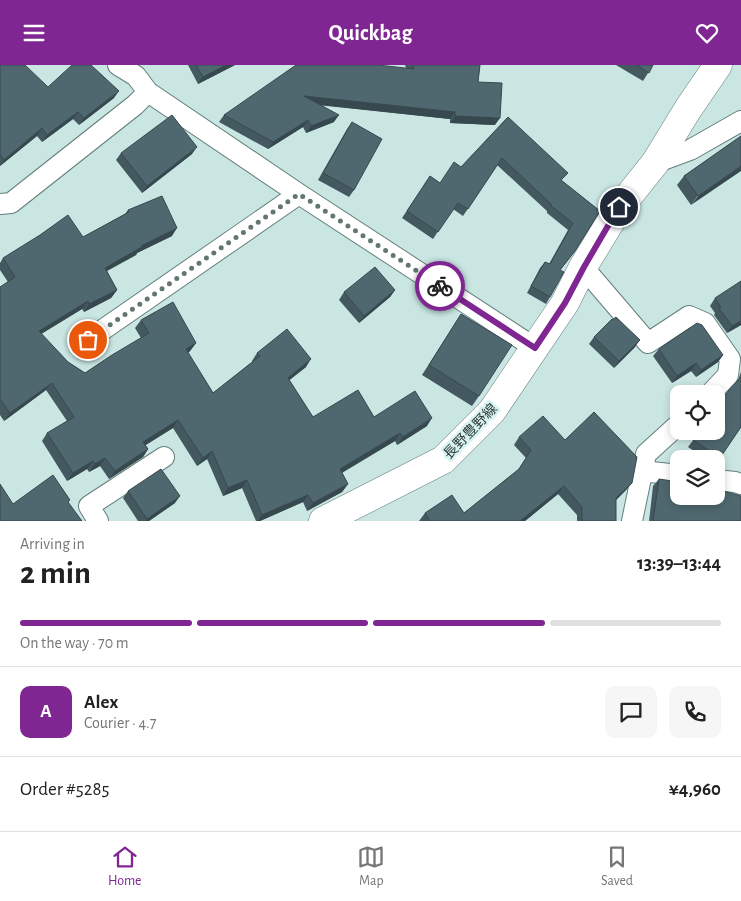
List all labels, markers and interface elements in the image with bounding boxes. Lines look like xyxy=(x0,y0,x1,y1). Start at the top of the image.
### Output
icon: menu xyxy=(20,19,48,47)
icon: heart xyxy=(693,19,721,47)
text: Quickbag xyxy=(329,22,412,44)
pin xyxy=(598,186,640,228)
icon: home xyxy=(605,193,633,221)
courier xyxy=(415,261,465,311)
icon: bike xyxy=(426,272,454,300)
pin xyxy=(67,319,109,361)
icon: bag xyxy=(74,326,102,354)
map controls xyxy=(670,385,725,505)
button: locate xyxy=(670,385,725,440)
street label: 長野豊野線 xyxy=(441,401,500,462)
button: layers xyxy=(670,450,725,505)
text: Arriving in xyxy=(20,536,85,552)
text: 13:39–13:44 xyxy=(637,554,721,573)
text: 2 min xyxy=(20,557,91,589)
text: On the way · 70 m xyxy=(20,635,129,651)
button: chat xyxy=(605,686,657,738)
button: phone xyxy=(669,686,721,738)
text: Alex xyxy=(84,693,118,712)
text: A xyxy=(40,702,52,721)
text: Courier · 4.7 xyxy=(84,715,156,731)
text: Order #5285 xyxy=(20,780,109,799)
text: ¥4,960 xyxy=(669,780,721,799)
tab: Home xyxy=(108,843,142,890)
tab: Map xyxy=(357,843,385,890)
tab: Saved xyxy=(601,843,633,890)

